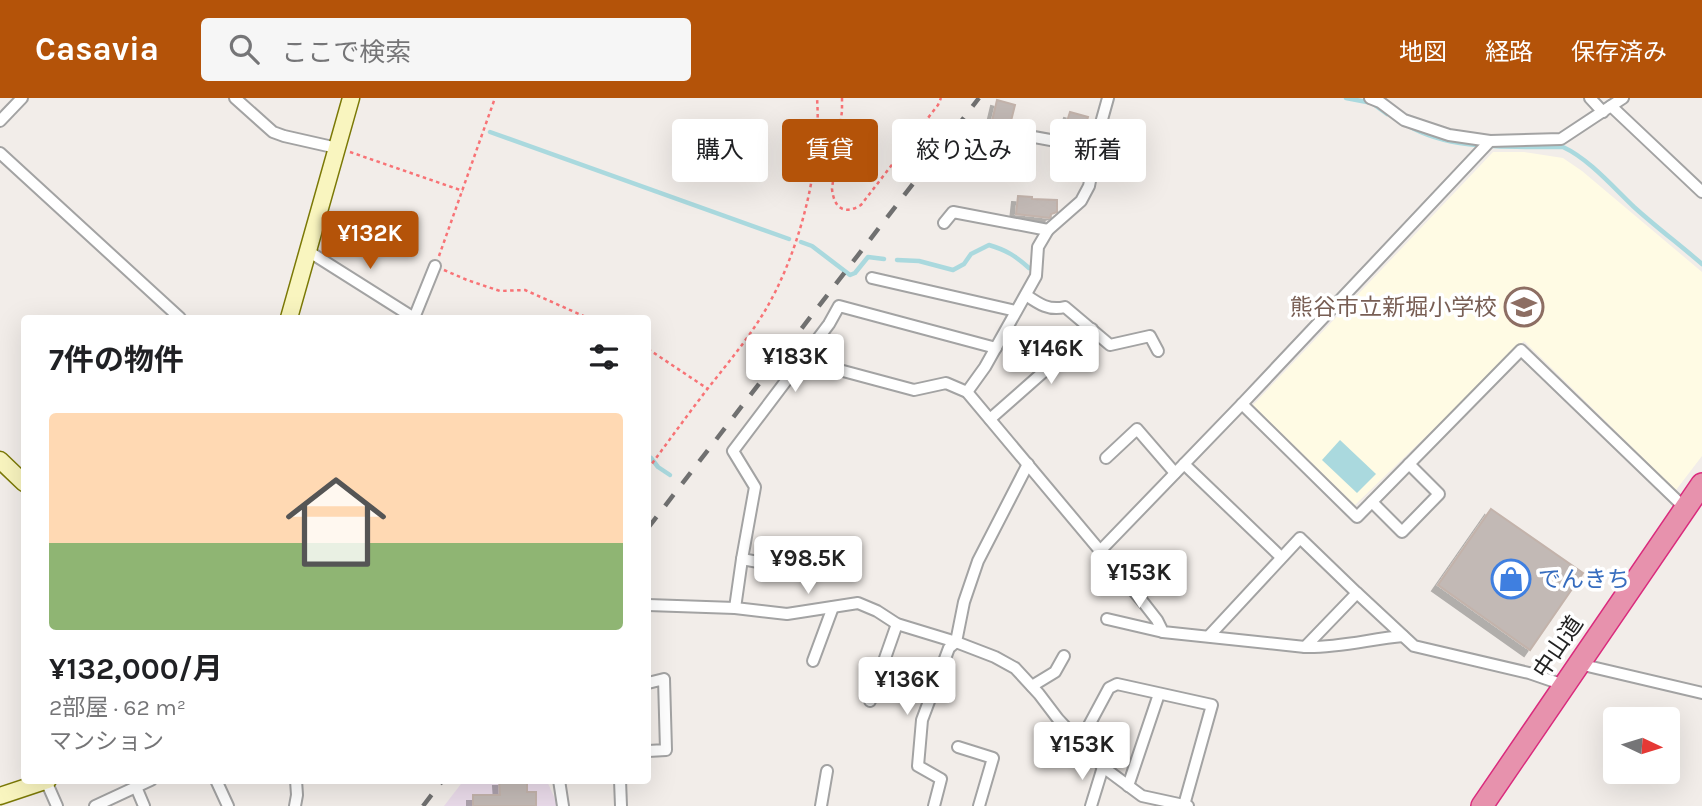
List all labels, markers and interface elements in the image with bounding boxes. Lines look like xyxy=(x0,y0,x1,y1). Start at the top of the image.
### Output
search box xyxy=(201,18,691,81)
text: Casavia xyxy=(35,30,159,68)
icon: search xyxy=(225,30,263,68)
text: ここで検索 xyxy=(281,37,411,68)
text: 地図 xyxy=(1399,38,1447,66)
text: 経路 xyxy=(1485,38,1533,66)
text: 保存済み xyxy=(1571,38,1667,66)
chip: 購入 xyxy=(672,119,768,182)
chip: 賃貸 xyxy=(782,119,878,182)
chip: 絞り込み xyxy=(892,119,1036,182)
chip: 新着 xyxy=(1050,119,1146,182)
pin: ¥132K xyxy=(321,212,419,271)
text: ¥132K xyxy=(338,220,402,247)
school or university icon: 熊谷市立新堀小学校 xyxy=(1503,286,1545,328)
place label: 熊谷市立新堀小学校 xyxy=(1290,294,1497,321)
pin: ¥146K xyxy=(1002,327,1100,386)
pin: ¥183K xyxy=(746,334,844,394)
text: ¥146K xyxy=(1019,335,1083,362)
icon: filters xyxy=(585,338,623,376)
text: 7件の物件 xyxy=(49,342,184,378)
text: ¥183K xyxy=(762,343,828,370)
icon: home xyxy=(273,459,399,585)
pin: ¥98.5K xyxy=(751,536,865,596)
text: ¥98.5K xyxy=(770,545,846,572)
pin: ¥153K xyxy=(1090,550,1188,610)
shop icon: でんきち xyxy=(1490,558,1532,600)
text: ¥153K xyxy=(1107,559,1171,586)
place label: でんきち xyxy=(1538,566,1630,593)
street label: 中山道 xyxy=(1528,611,1588,683)
text: ¥132,000/月 xyxy=(49,651,223,687)
pin: ¥136K xyxy=(858,658,956,717)
text: ¥136K xyxy=(875,666,940,693)
text: 2部屋 · 62 m² xyxy=(49,694,186,721)
north arrow xyxy=(1603,707,1680,784)
map controls xyxy=(1603,707,1680,784)
pin: ¥153K xyxy=(1033,722,1131,782)
text: マンション xyxy=(49,728,164,755)
text: ¥153K xyxy=(1050,731,1114,758)

